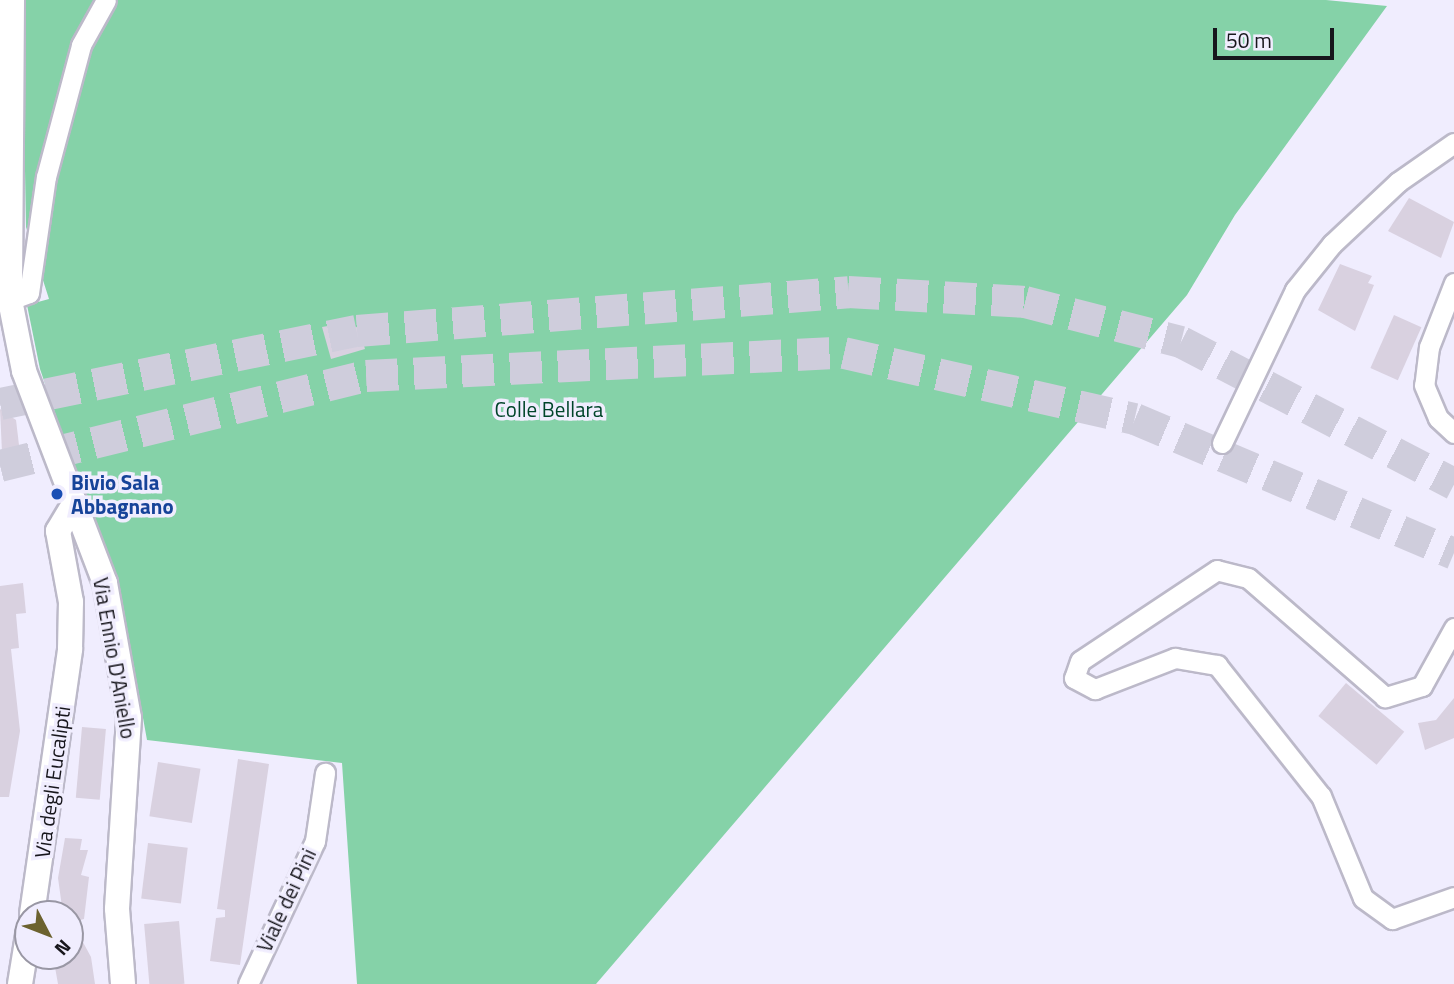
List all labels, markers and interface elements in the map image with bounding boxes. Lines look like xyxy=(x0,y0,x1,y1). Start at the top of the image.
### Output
scale bar xyxy=(1216,14,1337,58)
text: 50 m xyxy=(1226,24,1272,56)
park label: Colle Bellara xyxy=(495,396,603,422)
place label: Bivio Sala Abbagnano xyxy=(71,469,174,519)
marker: Bivio Sala Abbagnano xyxy=(49,486,65,502)
street label: Via Ennio D'Aniello xyxy=(88,575,142,741)
street label: Via degli Eucalipti xyxy=(29,704,75,860)
street label: Viale dei Pini xyxy=(251,844,321,956)
north arrow xyxy=(14,900,84,970)
text: N xyxy=(48,933,79,963)

